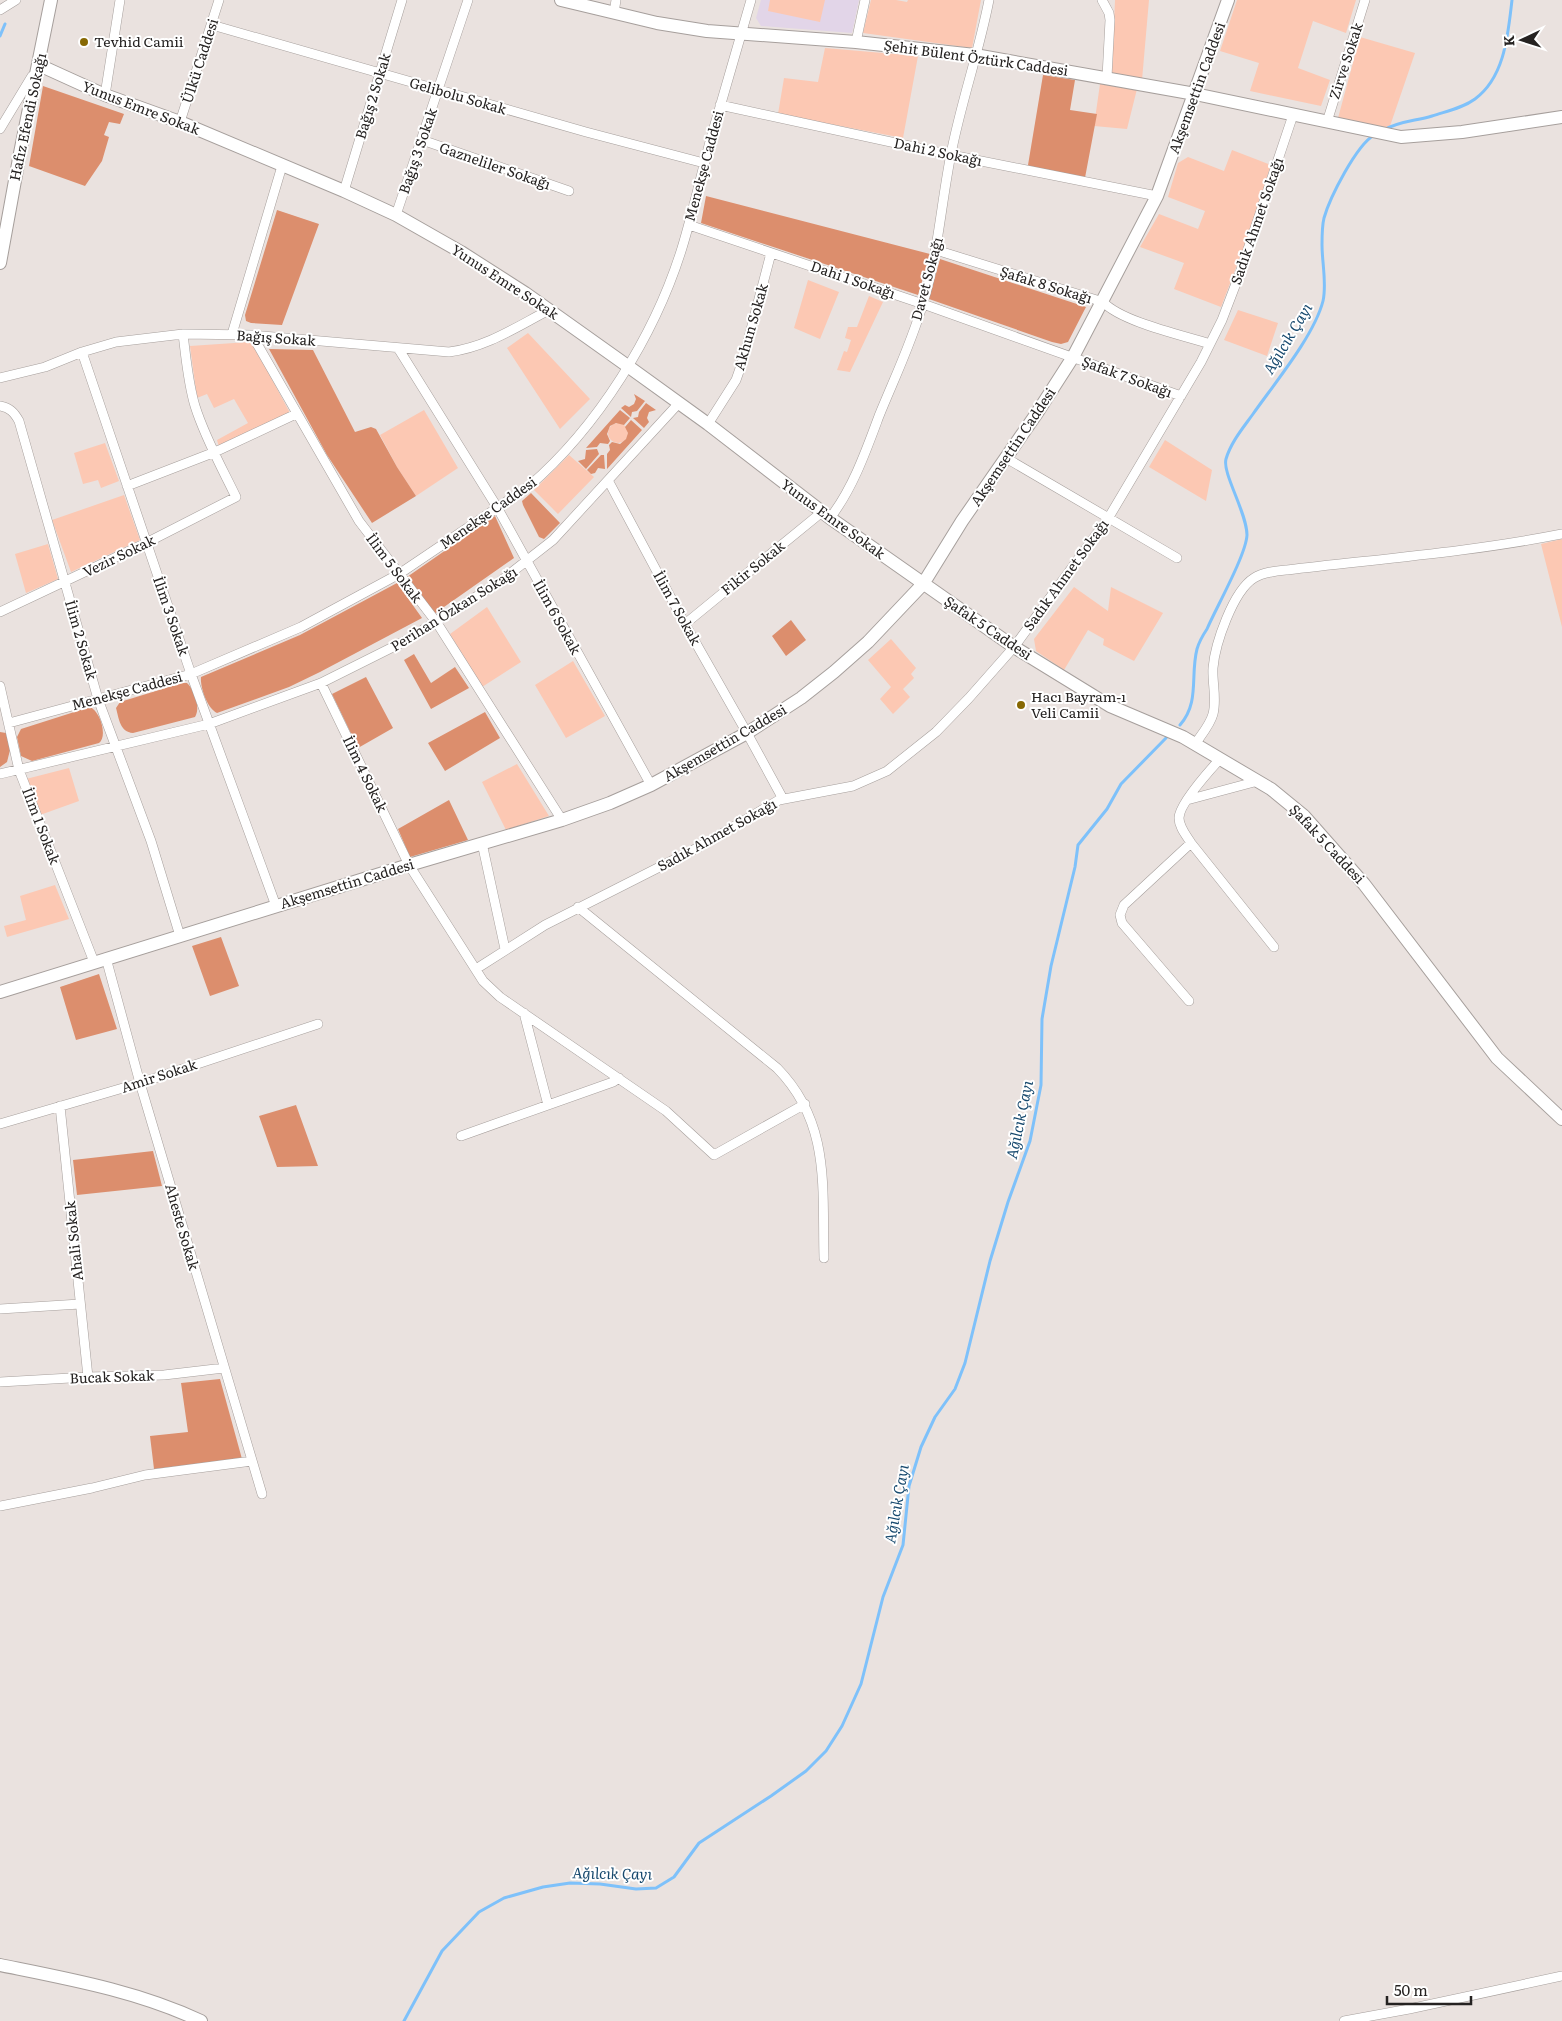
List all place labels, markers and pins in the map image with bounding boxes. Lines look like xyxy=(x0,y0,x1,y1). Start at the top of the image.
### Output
place label: Tevhid Camii xyxy=(94,31,184,51)
marker: Tevhid Camii xyxy=(78,36,90,48)
place label: Hacı Bayram-ı Veli Camii xyxy=(1031,686,1126,722)
marker: Hacı Bayram-ı Veli Camii xyxy=(1015,699,1027,711)

